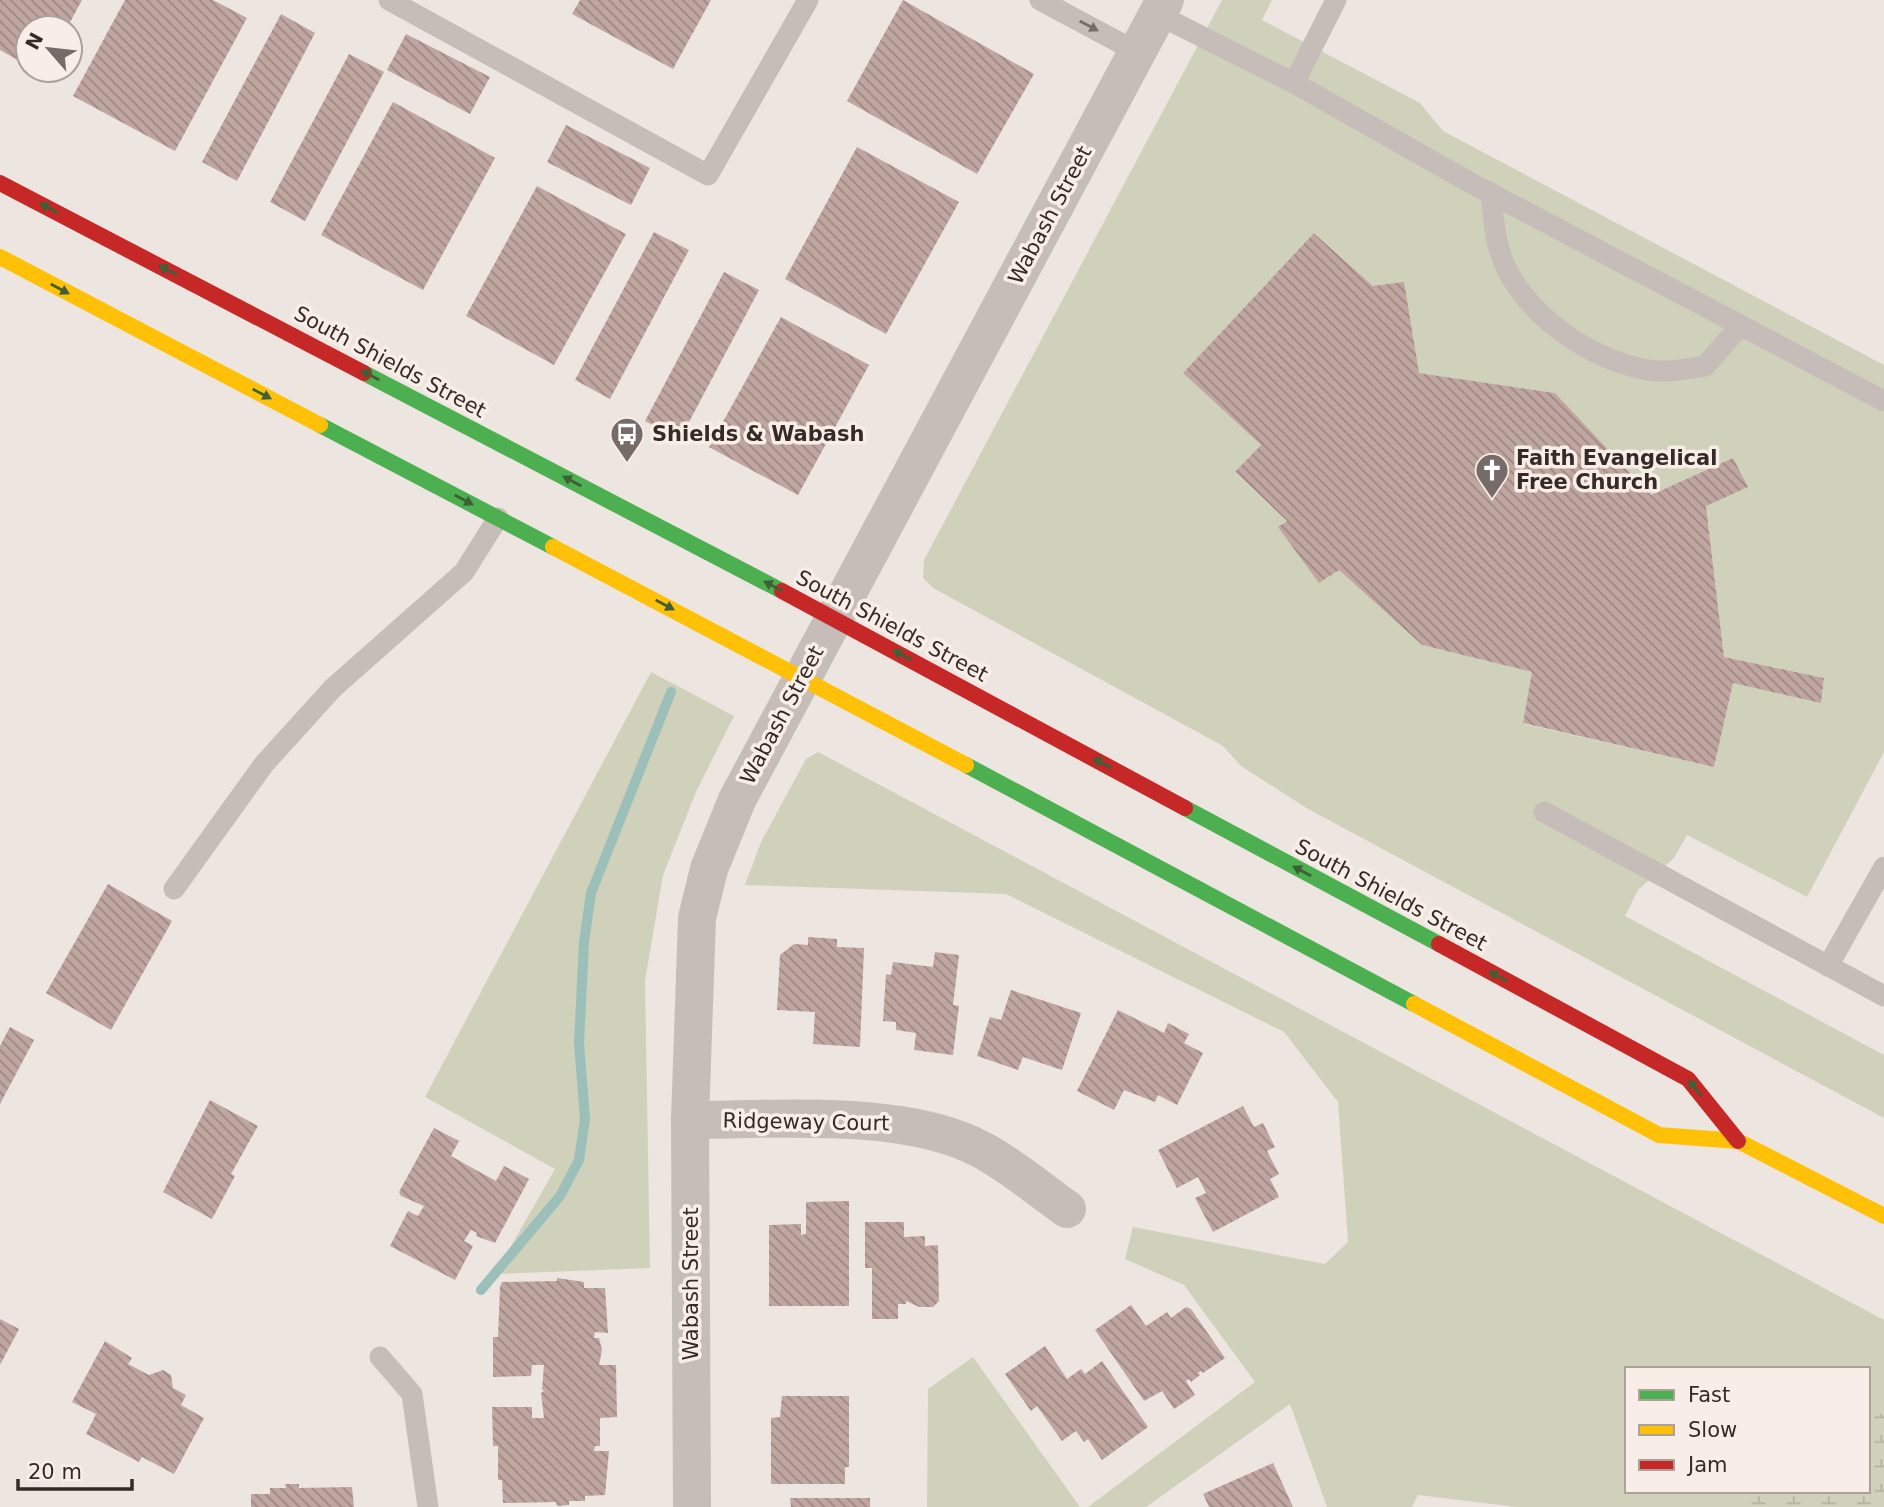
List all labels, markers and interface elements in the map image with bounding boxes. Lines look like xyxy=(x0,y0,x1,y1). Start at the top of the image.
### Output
north arrow xyxy=(14,14,84,84)
one-way arrow xyxy=(1079,20,1098,32)
text: N xyxy=(21,29,47,53)
street label: Wabash Street xyxy=(1003,142,1097,288)
one-way arrow xyxy=(39,202,58,214)
one-way arrow xyxy=(158,265,178,276)
one-way arrow xyxy=(51,282,71,294)
street label: South Shields Street xyxy=(290,301,490,423)
one-way arrow xyxy=(360,370,380,381)
one-way arrow xyxy=(252,388,272,400)
bus stop icon: Shields & Wabash xyxy=(608,415,646,464)
place label: Shields & Wabash xyxy=(652,422,864,446)
place label: Faith Evangelical Free Church xyxy=(1516,446,1717,494)
church icon: Faith Evangelical Free Church xyxy=(1473,451,1511,500)
one-way arrow xyxy=(561,475,581,487)
one-way arrow xyxy=(454,493,474,505)
street label: South Shields Street xyxy=(792,565,992,687)
one-way arrow xyxy=(763,581,783,592)
one-way arrow xyxy=(655,600,675,611)
street label: Wabash Street xyxy=(735,642,829,788)
one-way arrow xyxy=(892,649,912,661)
one-way arrow xyxy=(1092,757,1112,768)
street label: South Shields Street xyxy=(1291,834,1491,956)
one-way arrow xyxy=(1292,865,1312,877)
one-way arrow xyxy=(1488,970,1508,982)
one-way arrow xyxy=(1688,1080,1703,1098)
street label: Ridgeway Court xyxy=(722,1109,890,1135)
street label: Wabash Street xyxy=(679,1207,703,1361)
legend xyxy=(1625,1367,1870,1493)
text: Fast xyxy=(1688,1383,1730,1407)
text: Slow xyxy=(1688,1418,1737,1442)
scale bar xyxy=(18,1448,131,1492)
text: Jam xyxy=(1686,1453,1728,1477)
text: 20 m xyxy=(28,1460,82,1484)

